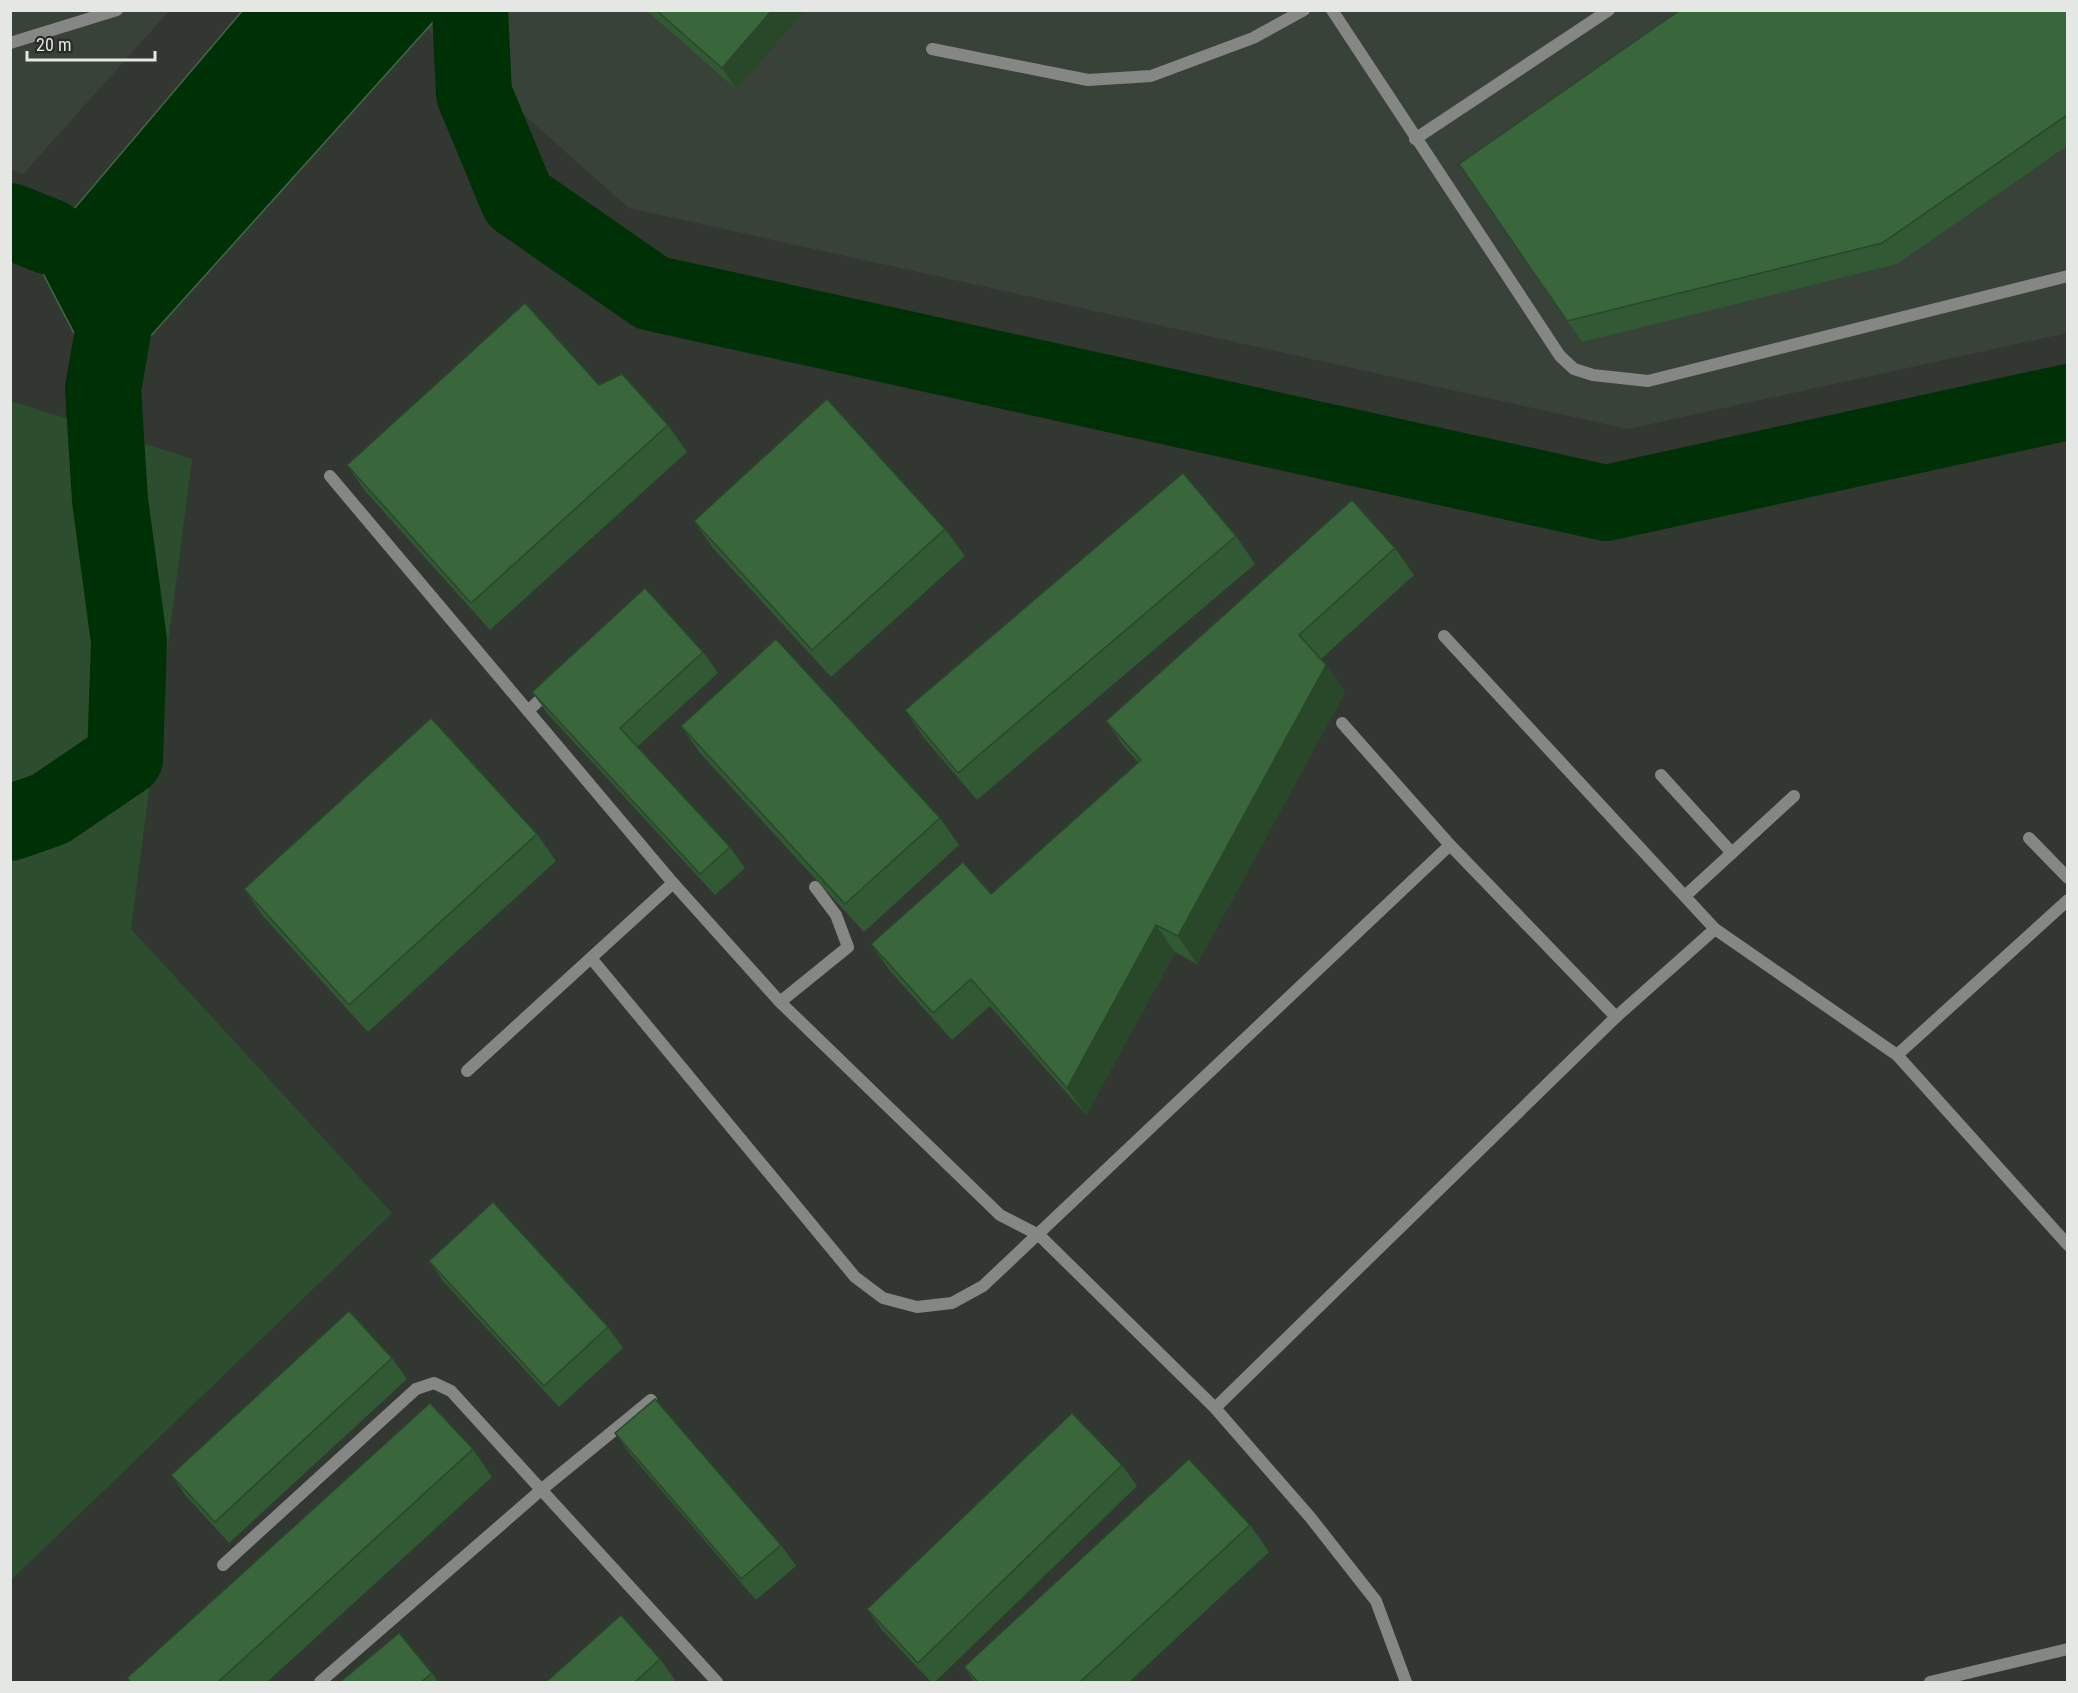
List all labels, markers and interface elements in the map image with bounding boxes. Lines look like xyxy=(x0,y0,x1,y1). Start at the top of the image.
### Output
scale bar xyxy=(27,24,154,62)
text: 20 m xyxy=(36,34,71,55)

